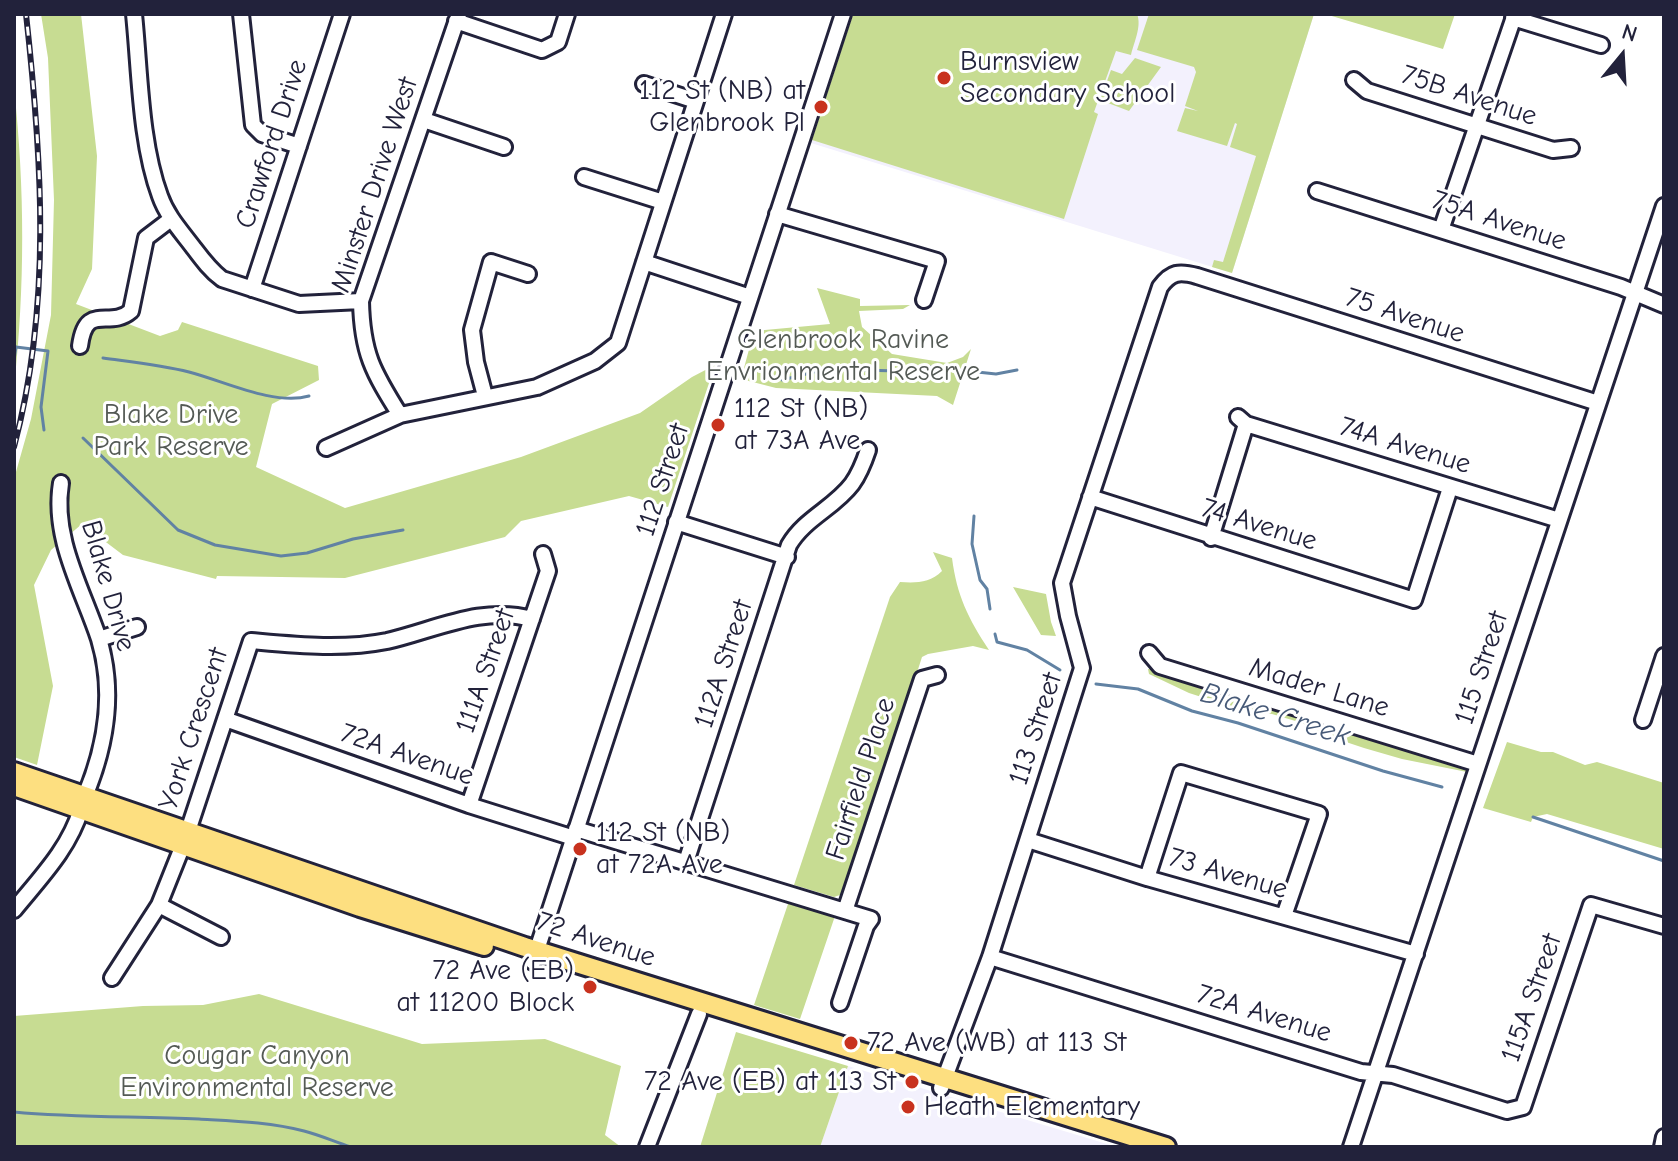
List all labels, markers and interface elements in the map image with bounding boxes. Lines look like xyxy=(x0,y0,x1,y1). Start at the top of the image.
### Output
north arrow xyxy=(1582,16,1662,96)
text: N xyxy=(1619,19,1640,48)
place label: Burnsview Secondary School xyxy=(960,45,1175,111)
street label: Crawford Drive xyxy=(229,55,315,233)
street label: 75B Avenue xyxy=(1397,58,1541,134)
marker: Burnsview Secondary School xyxy=(935,69,953,87)
street label: Minster Drive West xyxy=(324,73,426,297)
place label: 112 St (NB) at Glenbrook Pl xyxy=(639,74,805,140)
marker: 112 St (NB) at Glenbrook Pl xyxy=(812,98,830,116)
street label: 75A Avenue xyxy=(1428,183,1570,259)
street label: 75 Avenue xyxy=(1341,281,1469,351)
park label: Glenbrook Ravine Envrionmental Reserve xyxy=(706,323,980,389)
place label: 112 St (NB) at 73A Ave xyxy=(734,392,868,458)
park label: Blake Drive Park Reserve xyxy=(93,398,249,464)
street label: 74A Avenue xyxy=(1335,410,1475,482)
marker: 112 St (NB) at 73A Ave xyxy=(709,416,727,434)
street label: 112 Street xyxy=(629,420,697,540)
street label: 74 Avenue xyxy=(1197,492,1321,558)
street label: Blake Drive xyxy=(73,517,143,655)
street label: 112A Street xyxy=(688,596,760,732)
street label: 111A Street xyxy=(449,605,523,737)
street label: 115 Street xyxy=(1448,607,1516,729)
street label: York Crescent xyxy=(152,644,236,814)
street label: Mader Lane xyxy=(1245,651,1393,725)
street label: 113 Street xyxy=(1002,669,1070,789)
water label: Blake Creek xyxy=(1196,675,1354,755)
street label: Fairfield Place xyxy=(819,694,903,864)
street label: 72A Avenue xyxy=(336,717,478,793)
place label: 112 St (NB) at 72A Ave xyxy=(596,816,730,882)
marker: 112 St (NB) at 72A Ave xyxy=(571,840,589,858)
street label: 73 Avenue xyxy=(1165,841,1291,907)
street label: 72 Avenue xyxy=(533,905,659,975)
street label: 115A Street xyxy=(1494,930,1570,1066)
place label: 72 Ave (EB) at 11200 Block xyxy=(397,954,574,1020)
marker: 72 Ave (EB) at 11200 Block xyxy=(581,978,599,996)
street label: 72A Avenue xyxy=(1193,978,1335,1050)
place label: 72 Ave (WB) at 113 St xyxy=(867,1026,1126,1060)
marker: 72 Ave (WB) at 113 St xyxy=(842,1034,860,1052)
park label: Cougar Canyon Environmental Reserve xyxy=(120,1039,394,1105)
place label: 72 Ave (EB) at 113 St xyxy=(644,1065,896,1099)
marker: 72 Ave (EB) at 113 St xyxy=(903,1073,921,1091)
place label: Heath Elementary xyxy=(924,1090,1140,1124)
marker: Heath Elementary xyxy=(899,1098,917,1116)

